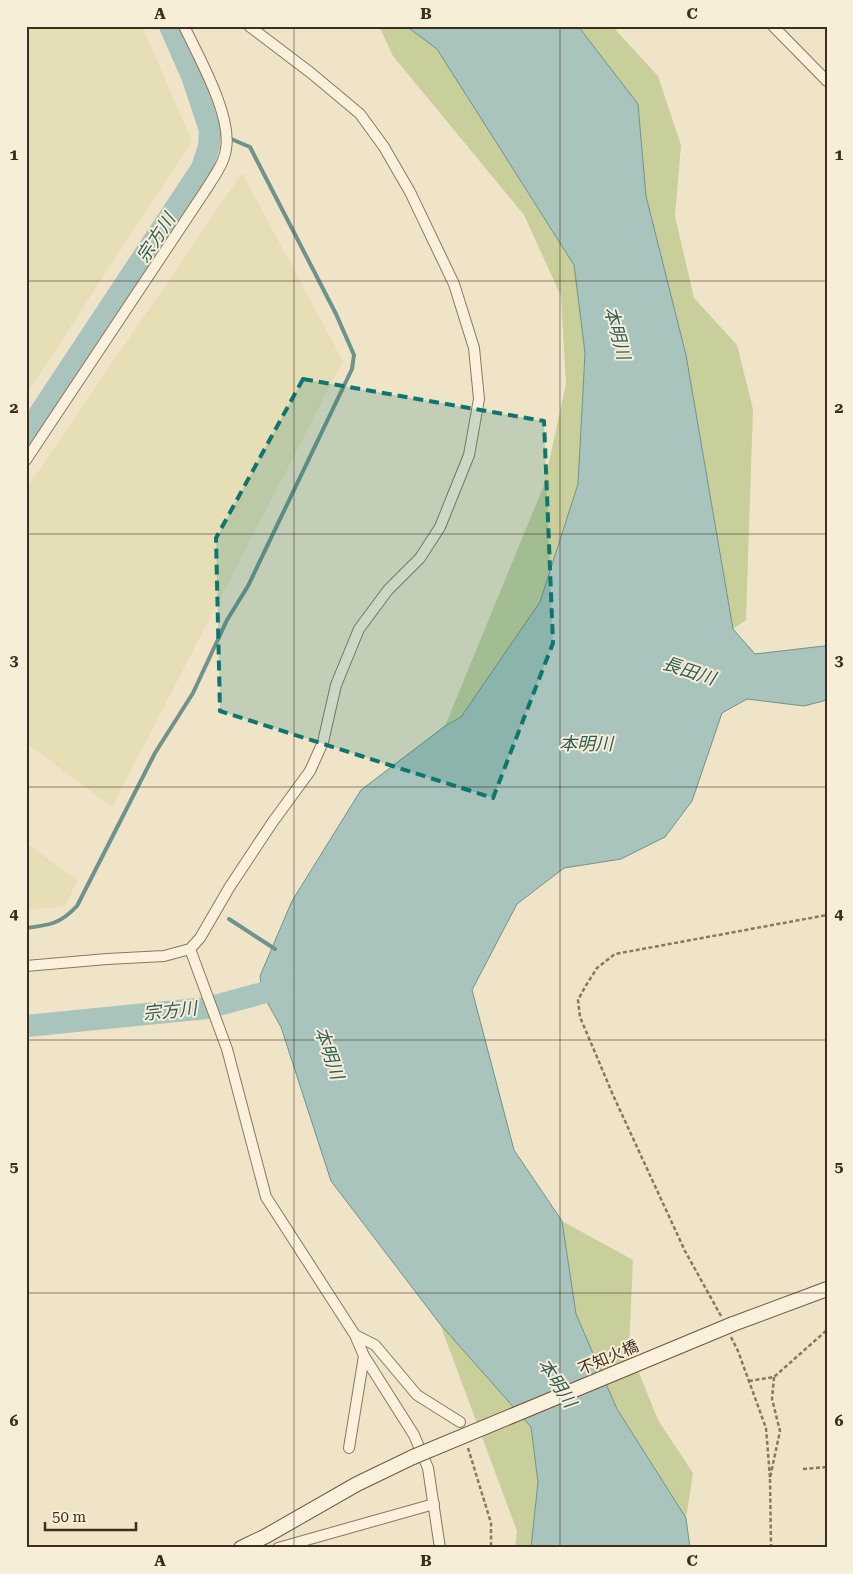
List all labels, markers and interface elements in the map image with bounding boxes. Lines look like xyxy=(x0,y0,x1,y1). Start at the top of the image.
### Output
text: A xyxy=(154,4,166,23)
text: B xyxy=(420,4,432,23)
text: C xyxy=(686,4,698,23)
text: 1 xyxy=(10,145,19,164)
text: 1 xyxy=(835,145,844,164)
water label: 宗方川 xyxy=(132,208,180,266)
water label: 本明川 xyxy=(600,304,635,364)
text: 2 xyxy=(10,398,19,417)
text: 2 xyxy=(835,398,844,417)
text: 3 xyxy=(10,651,19,670)
text: 3 xyxy=(835,651,844,670)
water label: 長田川 xyxy=(660,652,720,689)
water label: 本明川 xyxy=(559,733,615,754)
text: 4 xyxy=(10,904,19,923)
text: 4 xyxy=(835,904,844,923)
water label: 宗方川 xyxy=(142,997,200,1024)
water label: 本明川 xyxy=(311,1024,349,1084)
text: 5 xyxy=(10,1157,19,1176)
text: 5 xyxy=(835,1157,844,1176)
street label: 不知火橋 xyxy=(575,1336,641,1379)
water label: 本明川 xyxy=(534,1354,582,1413)
text: 6 xyxy=(10,1411,19,1430)
text: 6 xyxy=(835,1411,844,1430)
scale bar xyxy=(45,1499,136,1531)
text: 50 m xyxy=(52,1508,87,1526)
text: A xyxy=(154,1551,166,1570)
text: B xyxy=(420,1551,432,1570)
text: C xyxy=(686,1551,698,1570)

